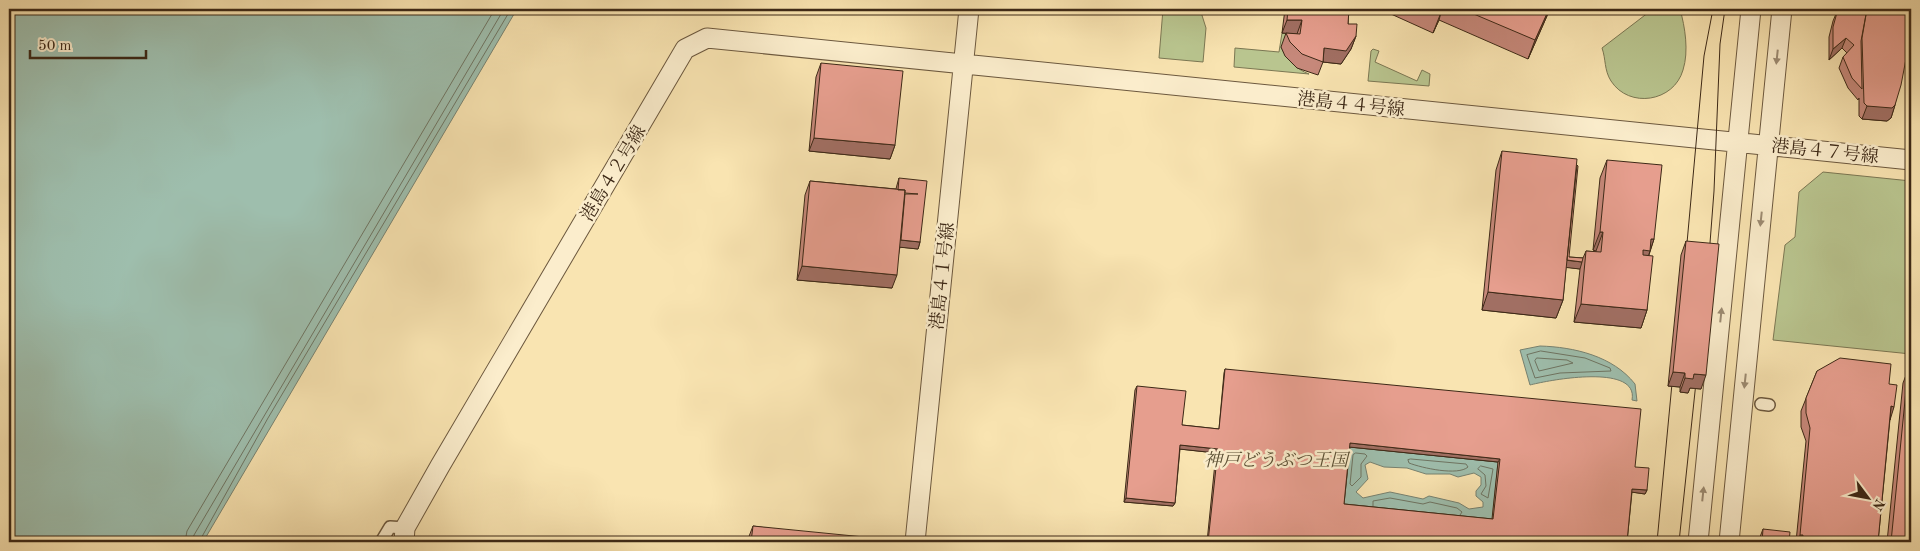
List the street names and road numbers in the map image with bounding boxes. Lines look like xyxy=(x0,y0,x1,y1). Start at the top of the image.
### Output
street label: 港島４４号線 xyxy=(1296,88,1406,120)
street label: 港島４２号線 xyxy=(577,122,649,224)
street label: 港島４７号線 xyxy=(1770,135,1880,167)
street label: 港島４１号線 xyxy=(926,221,958,331)

